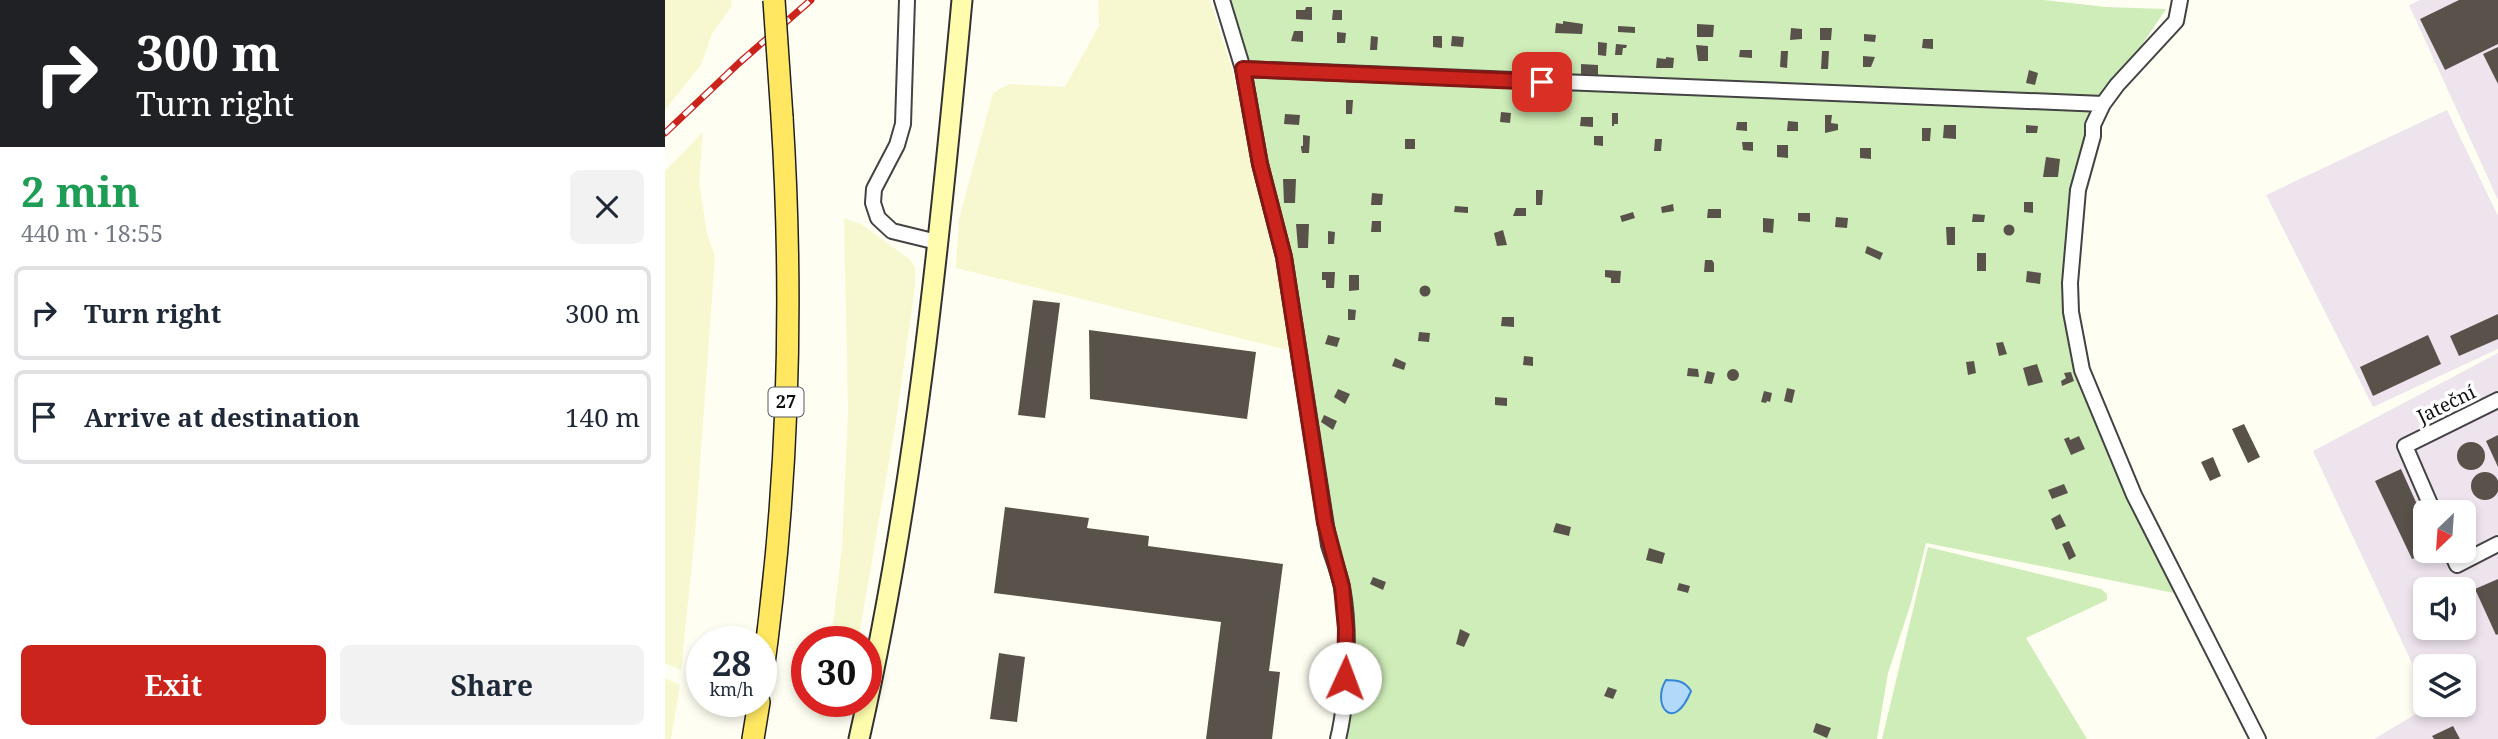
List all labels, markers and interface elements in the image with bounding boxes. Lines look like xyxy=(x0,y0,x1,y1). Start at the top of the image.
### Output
text: 300 m xyxy=(136,19,280,85)
icon: right xyxy=(21,28,112,119)
pin xyxy=(1512,52,1572,112)
icon: arrive xyxy=(1523,63,1561,101)
text: Turn right xyxy=(136,82,294,125)
text: 2 min xyxy=(21,162,140,219)
button: close xyxy=(570,170,644,244)
text: 440 m · 18:55 xyxy=(21,217,163,249)
icon: right xyxy=(25,294,63,332)
text: Turn right xyxy=(84,295,221,331)
text: 300 m xyxy=(565,295,640,331)
street label: Jateční xyxy=(2412,379,2480,430)
road number: 27 xyxy=(769,388,803,416)
icon: arrive xyxy=(25,398,63,436)
text: Arrive at destination xyxy=(84,399,360,435)
text: 140 m xyxy=(565,399,640,435)
north arrow xyxy=(2413,500,2476,564)
map controls xyxy=(2413,500,2476,717)
button: sound xyxy=(2413,577,2476,640)
speed limit sign: 30 xyxy=(791,626,882,717)
text: 28 xyxy=(712,639,751,686)
position arrow xyxy=(1308,641,1382,715)
button: Exit xyxy=(21,645,326,725)
button: Share xyxy=(340,645,644,725)
button: layers xyxy=(2413,654,2476,717)
text: km/h xyxy=(709,677,754,701)

